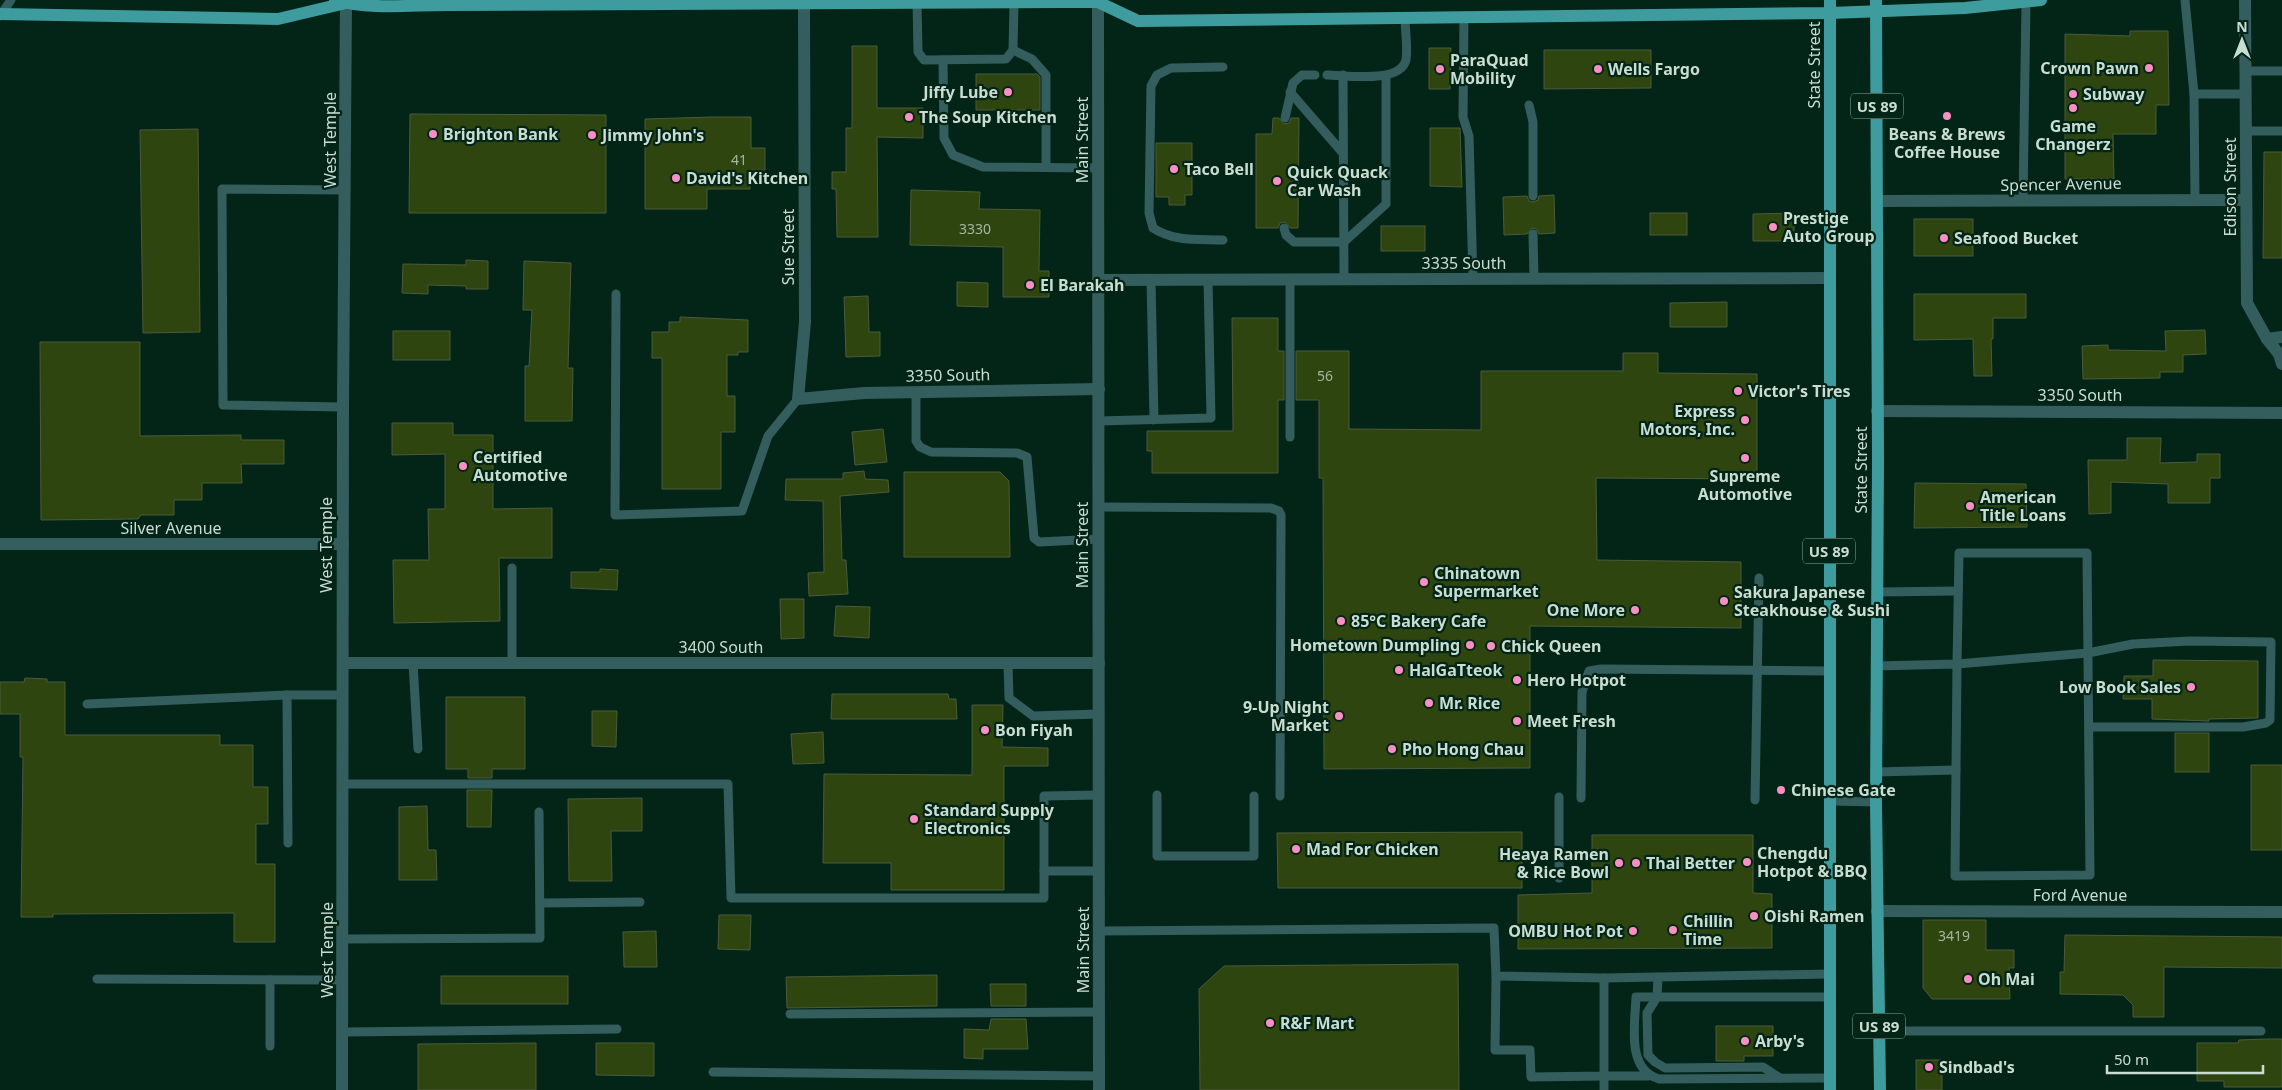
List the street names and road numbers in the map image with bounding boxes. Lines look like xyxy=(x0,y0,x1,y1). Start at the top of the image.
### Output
street label: State Street xyxy=(1803,21,1825,109)
street label: West Temple xyxy=(319,92,341,188)
road number: US 89 xyxy=(1851,94,1903,118)
street label: Main Street xyxy=(1071,97,1093,183)
street label: Edison Street xyxy=(2219,137,2241,236)
street label: Spencer Avenue xyxy=(2000,172,2122,196)
street label: Sue Street xyxy=(777,209,799,285)
street label: 3335 South xyxy=(1422,252,1506,274)
street label: 3350 South xyxy=(905,363,991,387)
street label: 3350 South xyxy=(2038,384,2122,406)
street label: State Street xyxy=(1850,426,1872,514)
street label: West Temple xyxy=(315,497,337,593)
street label: Main Street xyxy=(1071,502,1093,588)
street label: Silver Avenue xyxy=(120,517,222,539)
road number: US 89 xyxy=(1803,538,1855,564)
street label: 3400 South xyxy=(679,636,763,658)
street label: Ford Avenue xyxy=(2033,884,2127,906)
street label: West Temple xyxy=(316,902,338,998)
street label: Main Street xyxy=(1072,907,1094,993)
road number: US 89 xyxy=(1853,1014,1905,1038)

